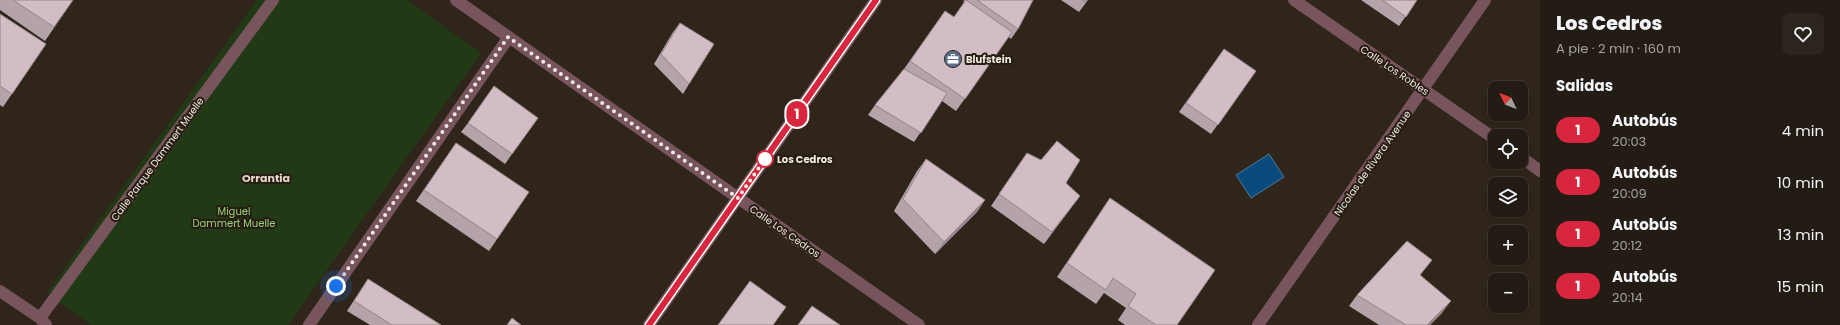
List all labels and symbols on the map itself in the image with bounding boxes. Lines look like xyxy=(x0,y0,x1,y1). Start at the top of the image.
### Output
street label: Calle Los Robles xyxy=(1357,42,1432,99)
office icon: Blufstein xyxy=(943,49,963,69)
place label: Blufstein xyxy=(966,52,1012,67)
north arrow xyxy=(1488,81,1528,121)
street label: Calle Parque Dammert Muelle xyxy=(107,94,207,224)
line badge: 1 xyxy=(784,101,810,127)
street label: Nícolas de Rivera Avenue xyxy=(1330,107,1415,219)
marker: Los Cedros xyxy=(756,150,774,168)
place label: Los Cedros xyxy=(777,152,833,167)
district label: Orrantia xyxy=(242,170,290,186)
street label: Calle Los Cedros xyxy=(746,201,823,261)
park label: Miguel Dammert Muelle xyxy=(193,204,276,231)
your location xyxy=(326,276,346,296)

